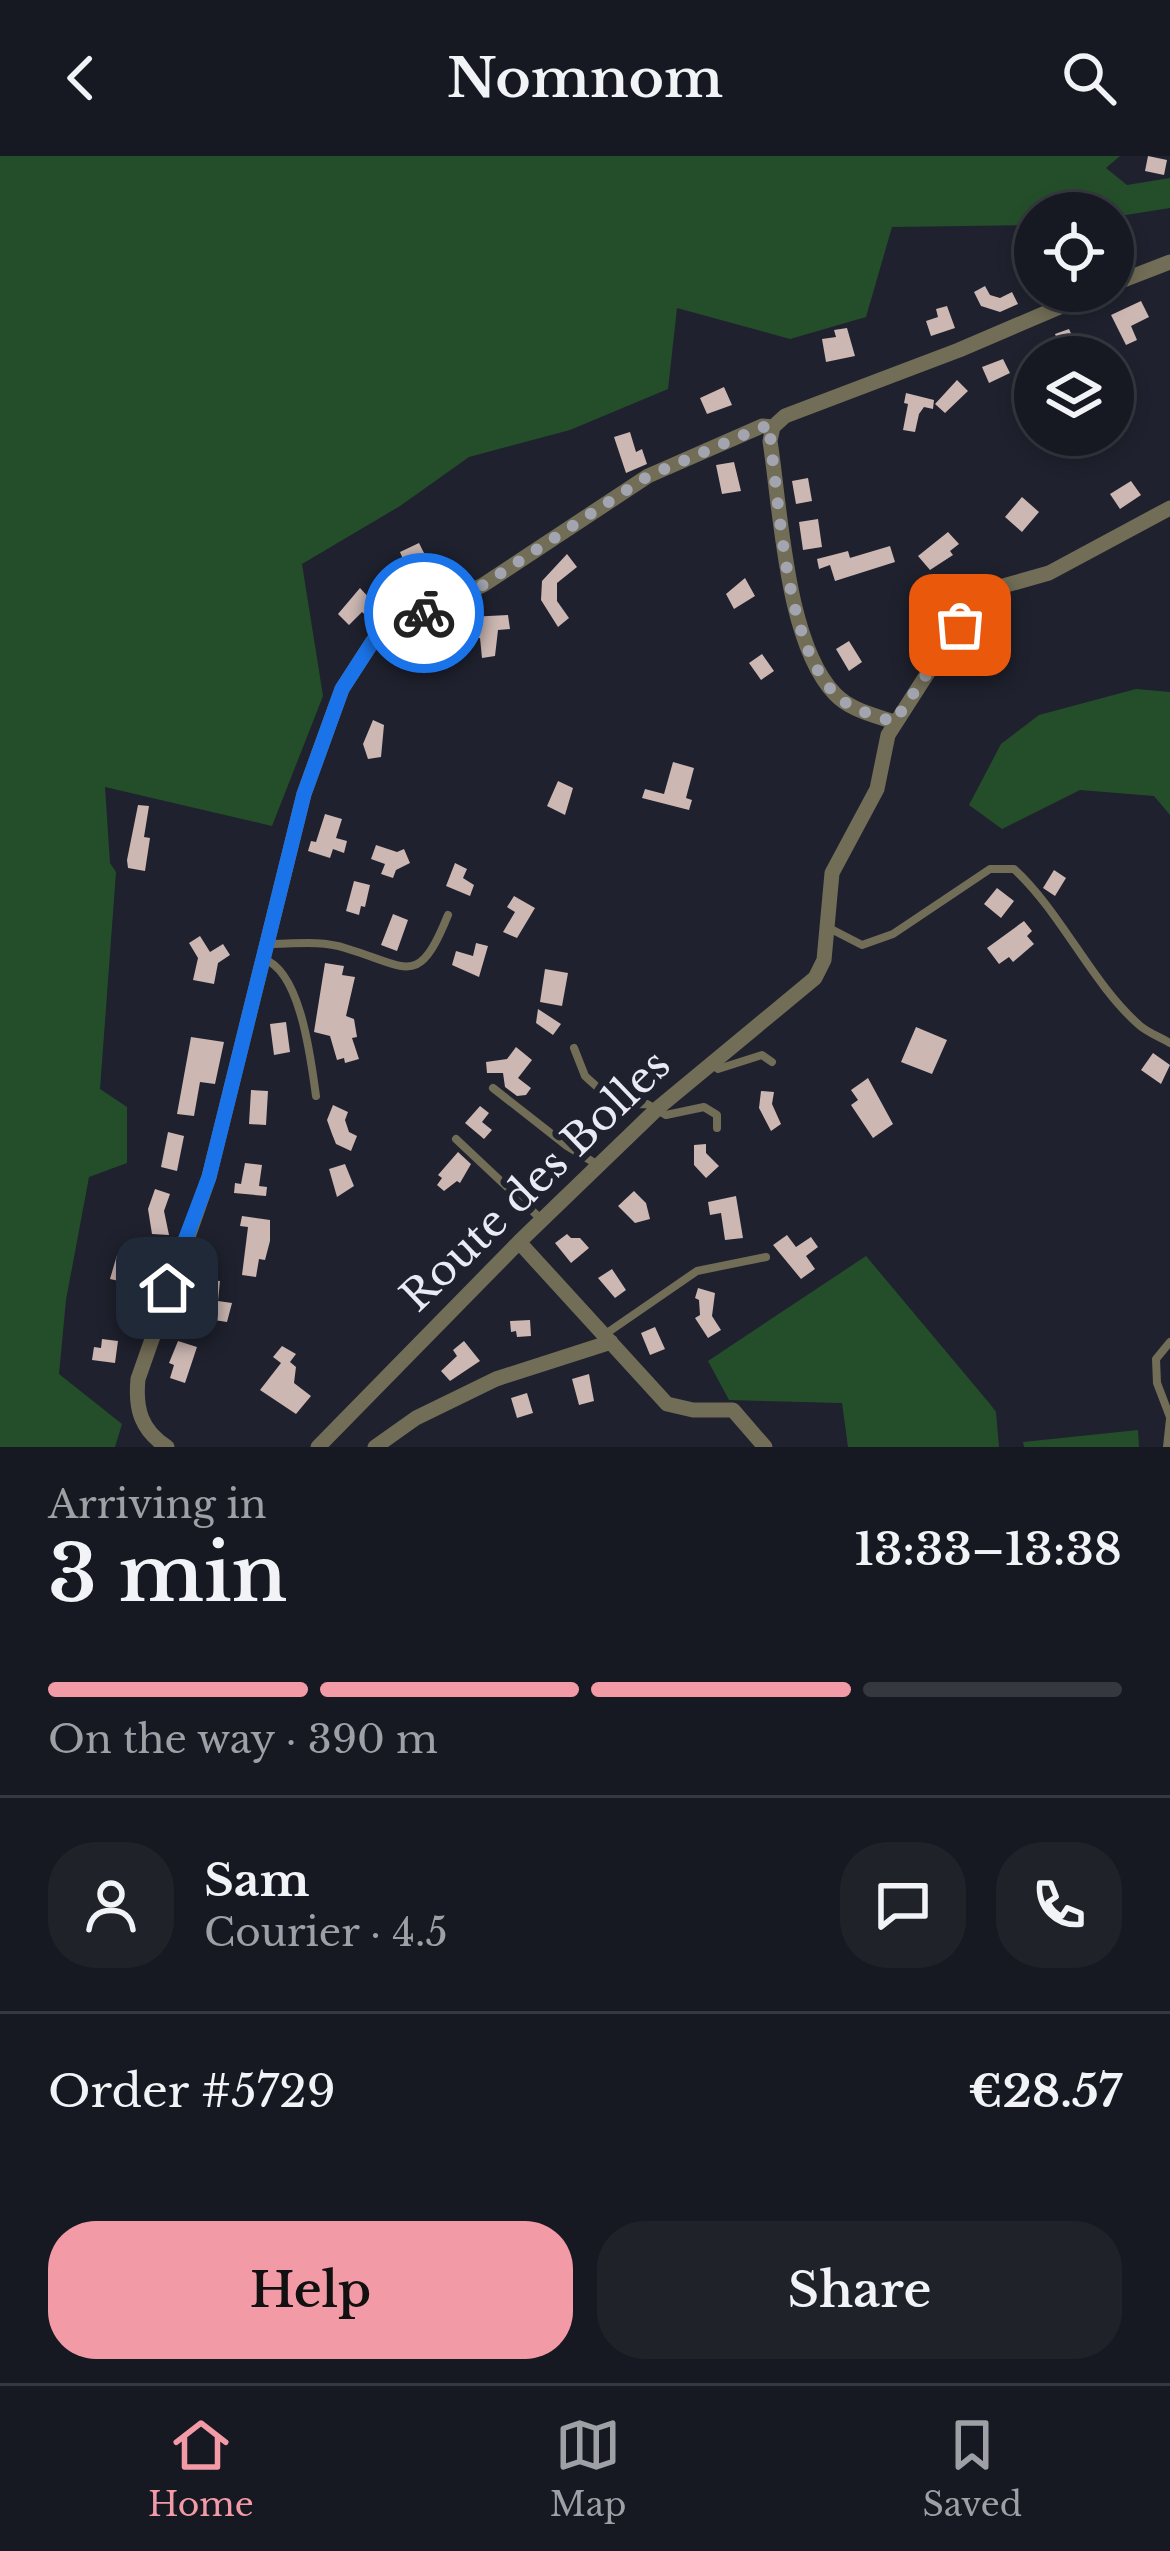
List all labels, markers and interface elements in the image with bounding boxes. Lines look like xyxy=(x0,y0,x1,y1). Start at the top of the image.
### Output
icon: back xyxy=(48,45,114,111)
text: Nomnom xyxy=(447,45,723,112)
icon: search xyxy=(1056,45,1122,111)
map controls xyxy=(1014,192,1134,456)
button: locate xyxy=(1014,192,1134,312)
button: layers xyxy=(1014,336,1134,456)
courier xyxy=(364,553,484,673)
pin xyxy=(909,574,1011,676)
icon: bike xyxy=(391,580,457,646)
icon: bag xyxy=(927,592,993,658)
street label: Route des Bolles xyxy=(390,1038,680,1322)
pin xyxy=(116,1237,218,1339)
icon: home xyxy=(134,1255,200,1321)
text: Arriving in xyxy=(48,1480,267,1529)
text: 13:33–13:38 xyxy=(854,1521,1122,1577)
text: 3 min xyxy=(48,1525,287,1622)
text: On the way · 390 m xyxy=(48,1715,438,1764)
button: person xyxy=(48,1842,174,1968)
button: chat xyxy=(840,1842,966,1968)
button: phone xyxy=(996,1842,1122,1968)
text: Sam xyxy=(204,1852,309,1908)
text: Courier · 4.5 xyxy=(204,1908,448,1957)
text: Order #5729 xyxy=(48,2063,336,2119)
text: €28.57 xyxy=(968,2063,1122,2119)
button: Help xyxy=(48,2221,573,2359)
button: Share xyxy=(597,2221,1122,2359)
tab: Home xyxy=(148,2412,254,2525)
tab: Map xyxy=(550,2412,626,2525)
tab: Saved xyxy=(922,2412,1022,2525)

